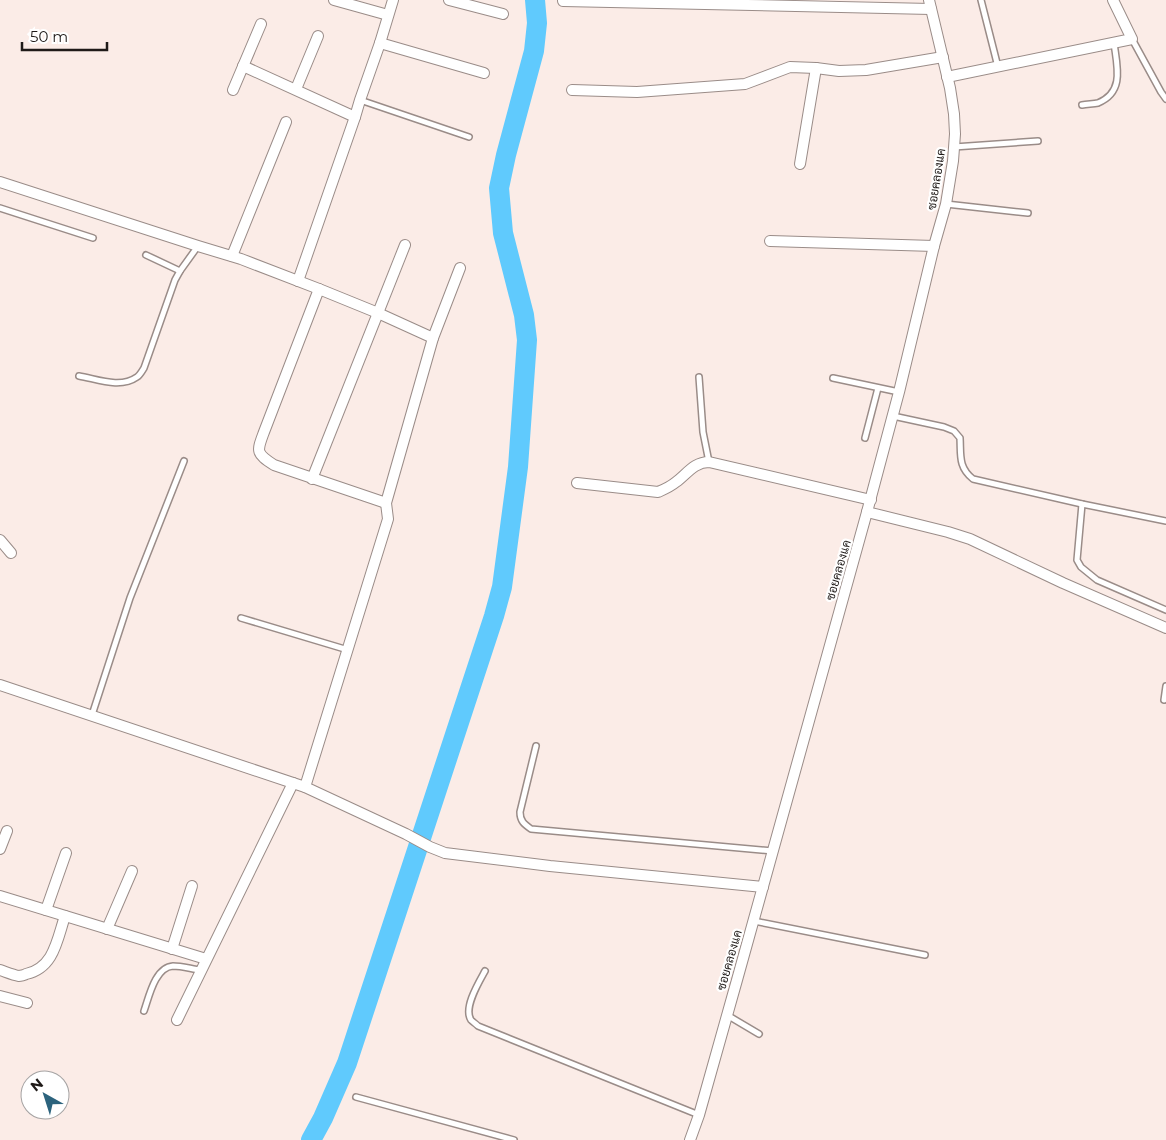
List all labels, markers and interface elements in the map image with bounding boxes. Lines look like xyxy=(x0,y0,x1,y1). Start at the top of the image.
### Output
scale bar xyxy=(22,20,108,52)
text: 50 m xyxy=(30,27,68,46)
street label: ซอยคลองแค xyxy=(924,147,948,211)
street label: ซอยคลองแค xyxy=(822,538,854,602)
street label: ซอยคลองแค xyxy=(713,928,745,992)
north arrow xyxy=(20,1070,70,1120)
text: N xyxy=(27,1074,47,1095)

